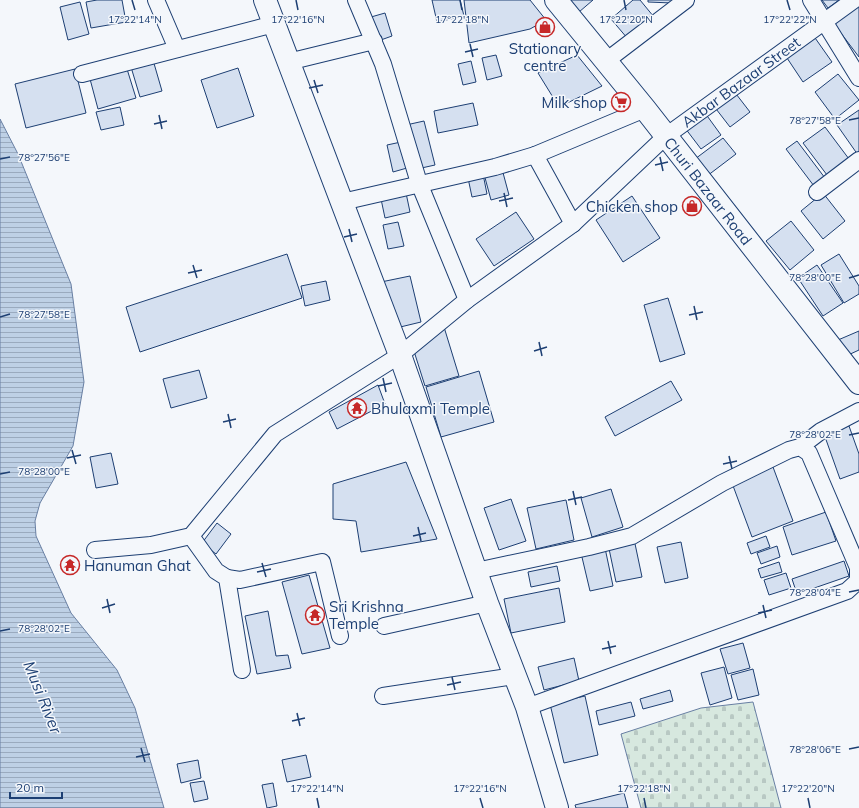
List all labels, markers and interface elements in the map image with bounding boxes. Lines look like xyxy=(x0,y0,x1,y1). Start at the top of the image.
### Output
text: 17°22'14"N xyxy=(108,13,162,26)
text: 17°22'16"N xyxy=(271,13,325,26)
text: 17°22'18"N xyxy=(435,13,489,26)
text: 17°22'20"N xyxy=(599,13,653,26)
text: 17°22'22"N xyxy=(763,13,817,26)
shop icon: Stationary centre xyxy=(534,16,556,38)
street label: Akbar Bazaar Street xyxy=(678,33,804,131)
place label: Stationary centre xyxy=(509,39,581,75)
supermarket icon: Milk shop xyxy=(610,91,632,113)
place label: Milk shop xyxy=(542,93,607,112)
text: 78°27'58"E xyxy=(789,114,841,127)
street label: Churi Bazaar Road xyxy=(660,133,756,249)
text: 78°27'56"E xyxy=(18,151,70,164)
shop icon: Chicken shop xyxy=(681,195,703,217)
place label: Chicken shop xyxy=(586,197,678,216)
text: 78°28'00"E xyxy=(789,271,841,284)
text: 78°27'58"E xyxy=(18,308,70,321)
temple icon: Bhulaxmi Temple xyxy=(346,397,368,419)
place label: Bhulaxmi Temple xyxy=(371,399,490,418)
text: 78°28'02"E xyxy=(789,428,841,441)
text: 78°28'00"E xyxy=(18,465,70,478)
temple icon: Hanuman Ghat xyxy=(59,554,81,576)
place label: Hanuman Ghat xyxy=(84,556,191,575)
text: 78°28'04"E xyxy=(789,586,841,599)
place label: Sri Krishna Temple xyxy=(329,597,404,633)
temple icon: Sri Krishna Temple xyxy=(304,604,326,626)
text: 78°28'02"E xyxy=(18,622,70,635)
water label: Musi River xyxy=(19,658,67,737)
text: 78°28'06"E xyxy=(789,743,841,756)
scale bar xyxy=(10,774,62,800)
text: 20 m xyxy=(16,780,44,795)
text: 17°22'14"N xyxy=(290,782,344,795)
text: 17°22'16"N xyxy=(453,782,507,795)
text: 17°22'18"N xyxy=(617,782,671,795)
text: 17°22'20"N xyxy=(781,782,835,795)

